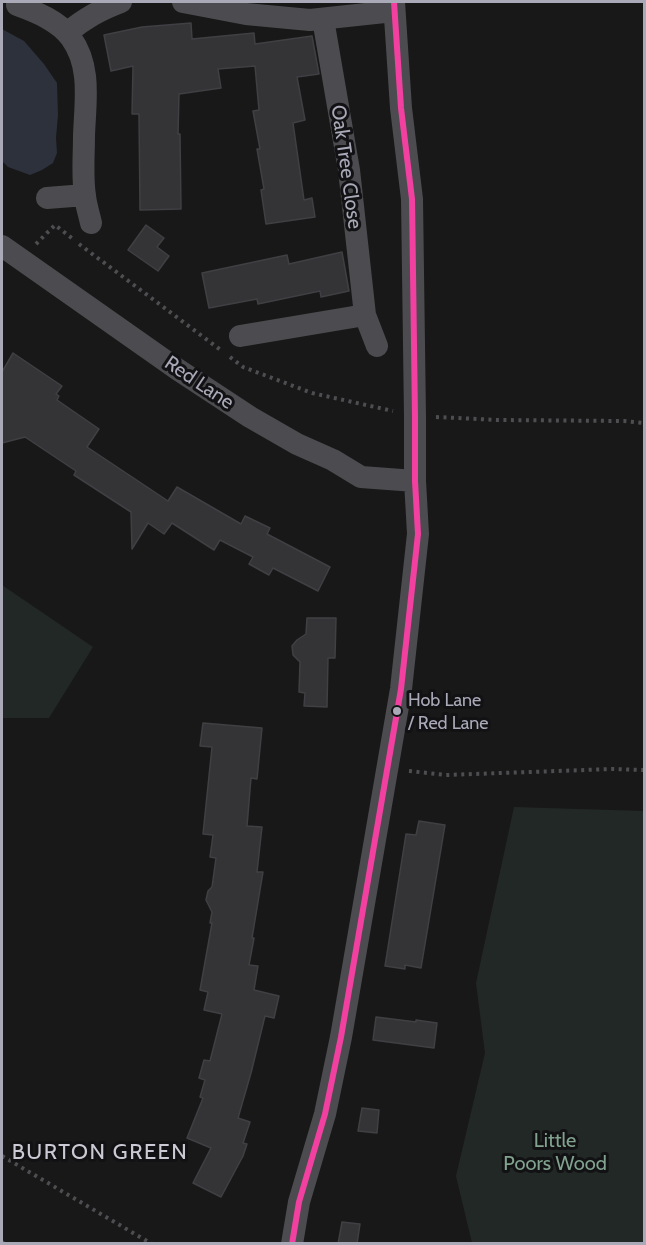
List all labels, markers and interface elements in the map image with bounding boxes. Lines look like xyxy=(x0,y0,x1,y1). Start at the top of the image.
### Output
street label: Oak Tree Close xyxy=(325,104,367,230)
street label: Red Lane xyxy=(160,351,238,415)
place label: Hob Lane / Red Lane xyxy=(408,690,489,732)
marker: Hob Lane / Red Lane xyxy=(391,705,403,717)
park label: Little Poors Wood xyxy=(503,1129,607,1176)
district label: BURTON GREEN xyxy=(12,1140,188,1166)

